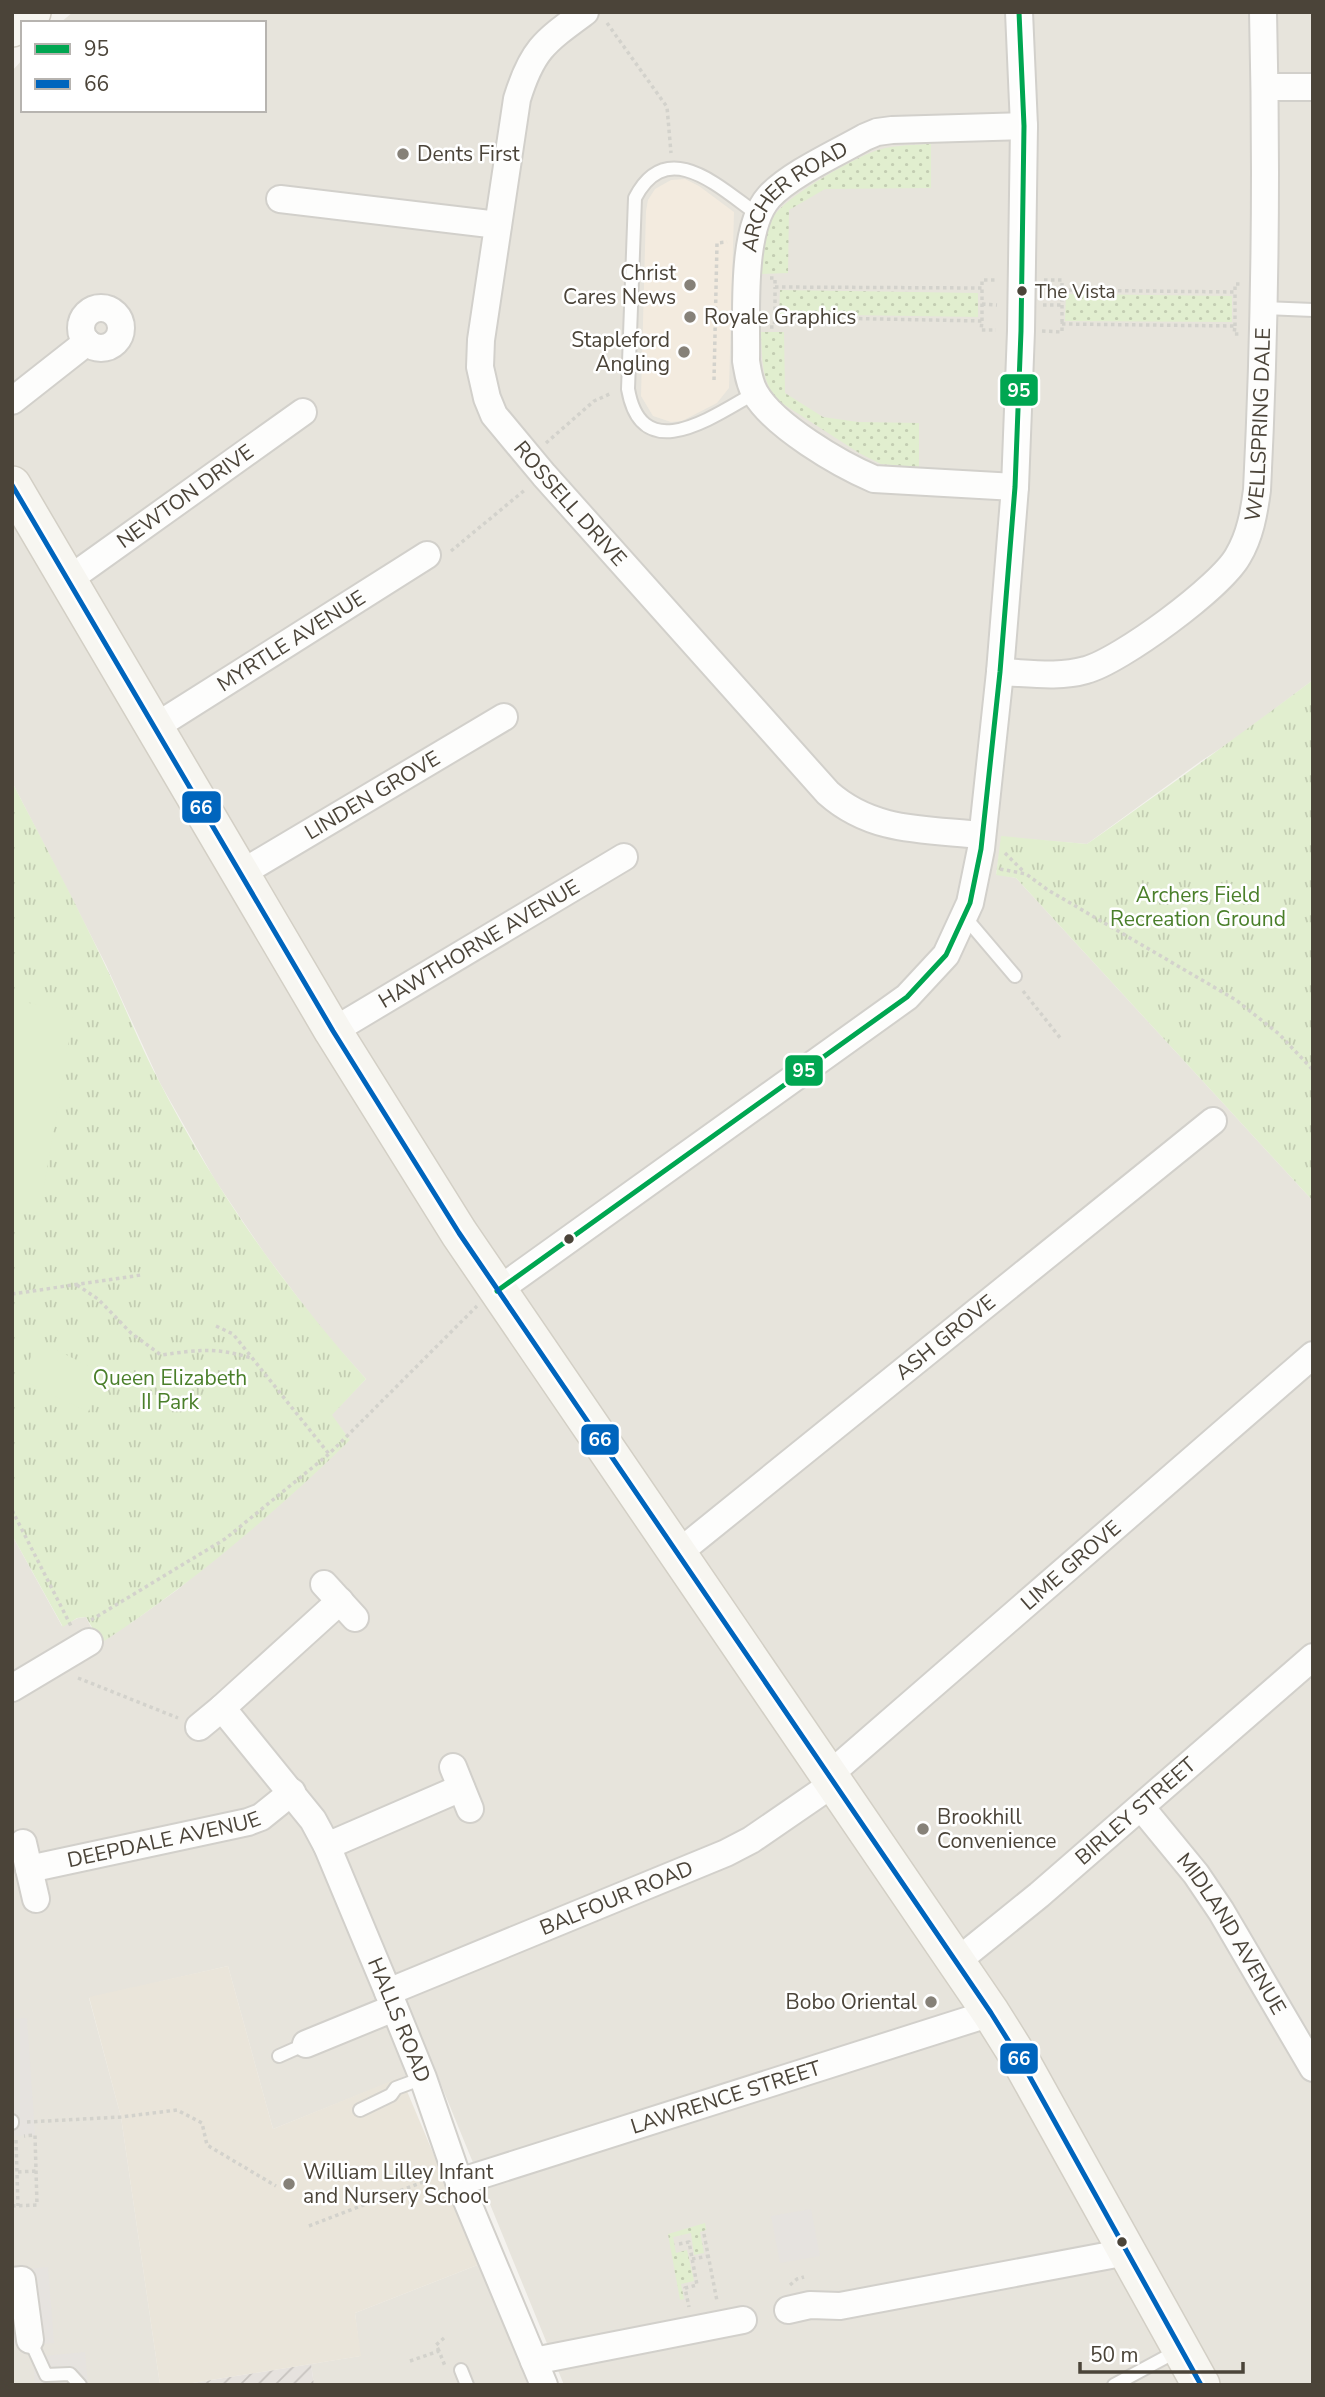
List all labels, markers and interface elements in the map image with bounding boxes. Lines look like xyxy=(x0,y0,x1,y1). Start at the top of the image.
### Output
legend xyxy=(21,21,266,112)
text: 95 xyxy=(84,35,109,63)
text: 66 xyxy=(84,70,109,98)
street label: ARCHER ROAD xyxy=(735,135,853,254)
place label: Dents First xyxy=(417,140,520,168)
marker: Dents First xyxy=(395,146,411,162)
place label: Christ Cares News xyxy=(563,259,677,311)
marker: Christ Cares News xyxy=(682,277,698,293)
place label: The Vista xyxy=(1035,279,1115,305)
marker: The Vista xyxy=(1015,284,1029,298)
place label: Royale Graphics xyxy=(704,303,856,331)
marker: Royale Graphics xyxy=(682,309,698,325)
place label: Stapleford Angling xyxy=(571,326,670,378)
street label: WELLSPRING DALE xyxy=(1238,327,1277,524)
marker: Stapleford Angling xyxy=(676,344,692,360)
line badge: 95 xyxy=(999,373,1039,407)
text: 95 xyxy=(1008,378,1030,404)
street label: ROSSELL DRIVE xyxy=(507,435,633,572)
street label: NEWTON DRIVE xyxy=(111,438,259,555)
street label: MYRTLE AVENUE xyxy=(212,584,370,698)
street label: LINDEN GROVE xyxy=(300,744,445,846)
line badge: 66 xyxy=(181,790,222,824)
text: 66 xyxy=(190,795,212,821)
street label: HAWTHORNE AVENUE xyxy=(373,873,585,1015)
park label: Archers Field Recreation Ground xyxy=(1110,881,1286,933)
line badge: 95 xyxy=(784,1054,824,1087)
text: 95 xyxy=(793,1058,815,1084)
unlabelled marker xyxy=(562,1232,576,1246)
street label: ASH GROVE xyxy=(889,1288,1001,1386)
park label: Queen Elizabeth II Park xyxy=(93,1364,247,1416)
line badge: 66 xyxy=(580,1423,620,1456)
text: 66 xyxy=(589,1427,611,1453)
street label: LIME GROVE xyxy=(1015,1514,1127,1617)
street label: BIRLEY STREET xyxy=(1069,1751,1202,1871)
place label: Brookhill Convenience xyxy=(937,1803,1056,1855)
street label: DEEPDALE AVENUE xyxy=(65,1804,265,1874)
marker: Brookhill Convenience xyxy=(915,1821,931,1837)
street label: MIDLAND AVENUE xyxy=(1170,1847,1293,2020)
street label: BALFOUR ROAD xyxy=(535,1854,697,1942)
street label: HALLS ROAD xyxy=(361,1953,437,2087)
place label: Bobo Oriental xyxy=(786,1988,918,2016)
marker: Bobo Oriental xyxy=(923,1994,939,2010)
line badge: 66 xyxy=(999,2042,1039,2075)
text: 66 xyxy=(1008,2046,1030,2072)
street label: LAWRENCE STREET xyxy=(627,2054,825,2141)
place label: William Lilley Infant and Nursery School xyxy=(303,2158,494,2210)
marker: William Lilley Infant and Nursery School xyxy=(281,2176,297,2192)
unlabelled marker xyxy=(1115,2235,1129,2249)
scale bar xyxy=(1080,2330,1243,2374)
text: 50 m xyxy=(1090,2341,1139,2369)

